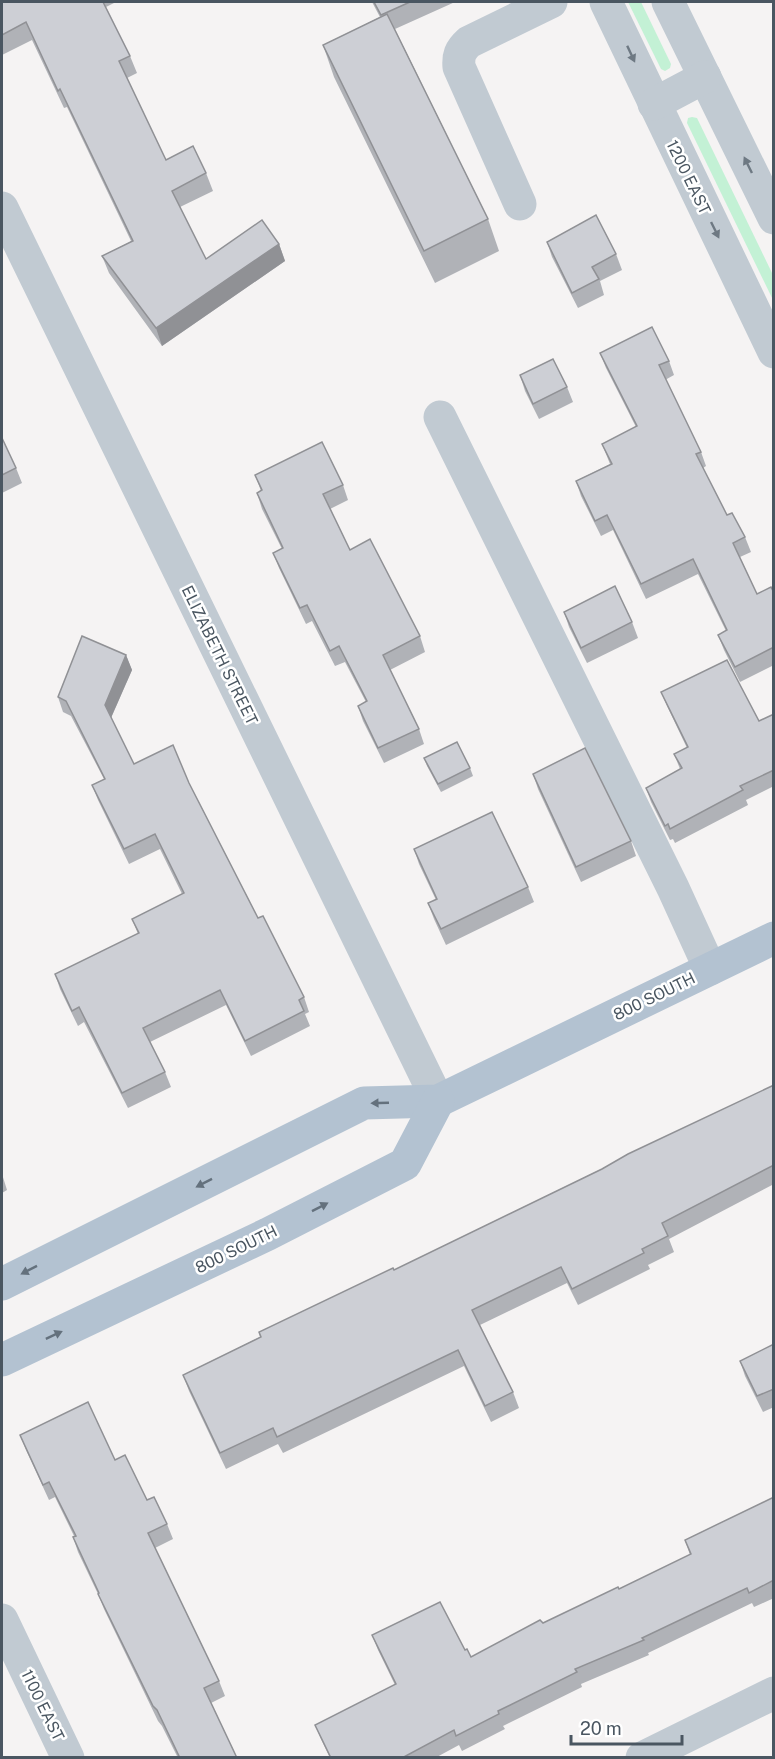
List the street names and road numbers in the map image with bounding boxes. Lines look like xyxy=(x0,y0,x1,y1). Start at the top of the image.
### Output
street label: 1200 EAST xyxy=(662,137,715,218)
street label: ELIZABETH STREET xyxy=(178,582,262,728)
street label: 800 SOUTH xyxy=(610,968,698,1024)
street label: 800 SOUTH xyxy=(192,1221,280,1277)
street label: 1100 EAST xyxy=(17,1666,68,1745)

